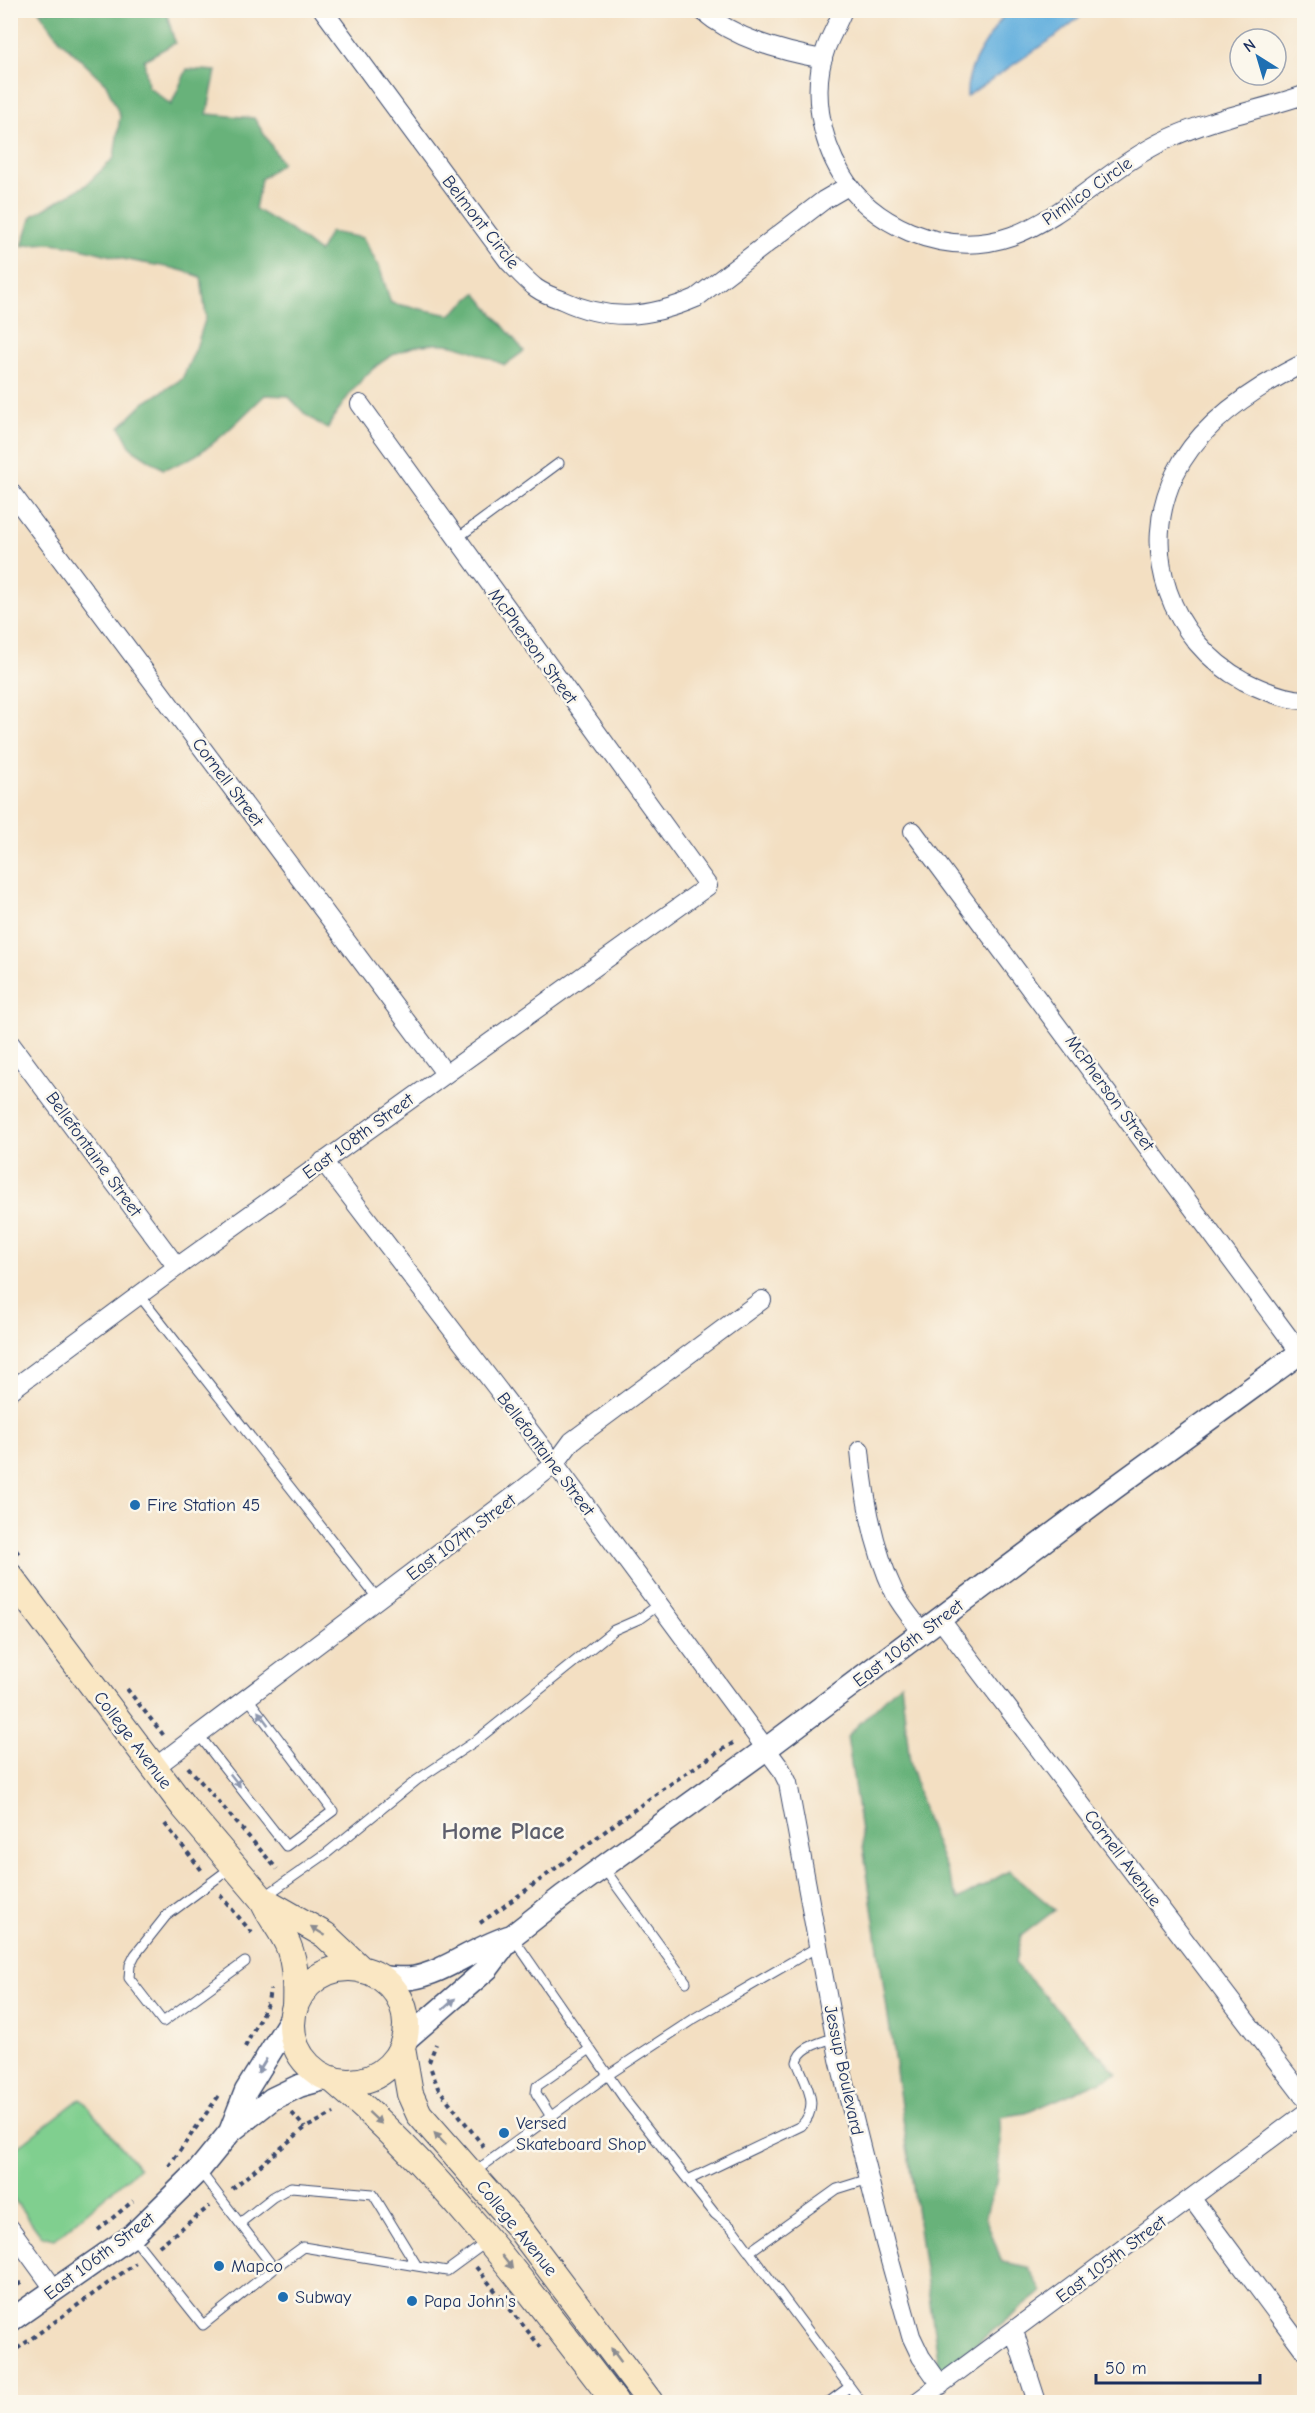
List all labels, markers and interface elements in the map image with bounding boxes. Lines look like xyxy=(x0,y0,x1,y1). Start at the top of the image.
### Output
north arrow xyxy=(1228,27,1288,87)
text: N xyxy=(1240,35,1259,56)
street label: Pimlico Circle xyxy=(1038,153,1136,230)
street label: Belmont Circle xyxy=(438,171,524,273)
street label: McPherson Street xyxy=(484,584,582,709)
street label: Cornell Street xyxy=(187,734,268,831)
street label: McPherson Street xyxy=(1061,1031,1159,1156)
street label: Bellefontaine Street xyxy=(41,1088,146,1222)
street label: East 108th Street xyxy=(299,1089,419,1184)
street label: Bellefontaine Street xyxy=(492,1388,599,1521)
street label: East 107th Street xyxy=(403,1489,521,1585)
place label: Fire Station 45 xyxy=(147,1495,260,1516)
marker: Fire Station 45 xyxy=(128,1498,142,1512)
street label: East 106th Street xyxy=(849,1595,968,1692)
street label: College Avenue xyxy=(89,1687,176,1793)
one-way arrow xyxy=(257,1710,269,1726)
one-way arrow xyxy=(228,1772,240,1787)
street label: Cornell Avenue xyxy=(1079,1806,1166,1911)
district label: Home Place xyxy=(441,1817,565,1845)
one-way arrow xyxy=(310,1925,326,1936)
one-way arrow xyxy=(441,1998,456,2011)
street label: Jessup Boulevard xyxy=(819,2003,868,2137)
one-way arrow xyxy=(256,2058,267,2075)
one-way arrow xyxy=(368,2111,383,2125)
place label: Versed Skateboard Shop xyxy=(516,2113,646,2155)
marker: Versed Skateboard Shop xyxy=(497,2126,511,2140)
one-way arrow xyxy=(433,2131,447,2146)
street label: College Avenue xyxy=(472,2176,562,2280)
street label: East 106th Street xyxy=(40,2208,159,2305)
street label: East 105th Street xyxy=(1052,2211,1171,2308)
one-way arrow xyxy=(501,2254,514,2270)
place label: Mapco xyxy=(231,2256,283,2277)
marker: Mapco xyxy=(212,2259,226,2273)
place label: Subway xyxy=(295,2287,352,2308)
marker: Subway xyxy=(276,2290,290,2304)
place label: Papa John's xyxy=(424,2291,516,2312)
marker: Papa John's xyxy=(405,2294,419,2308)
scale bar xyxy=(1096,2347,1260,2385)
one-way arrow xyxy=(610,2348,622,2363)
text: 50 m xyxy=(1105,2358,1147,2379)

